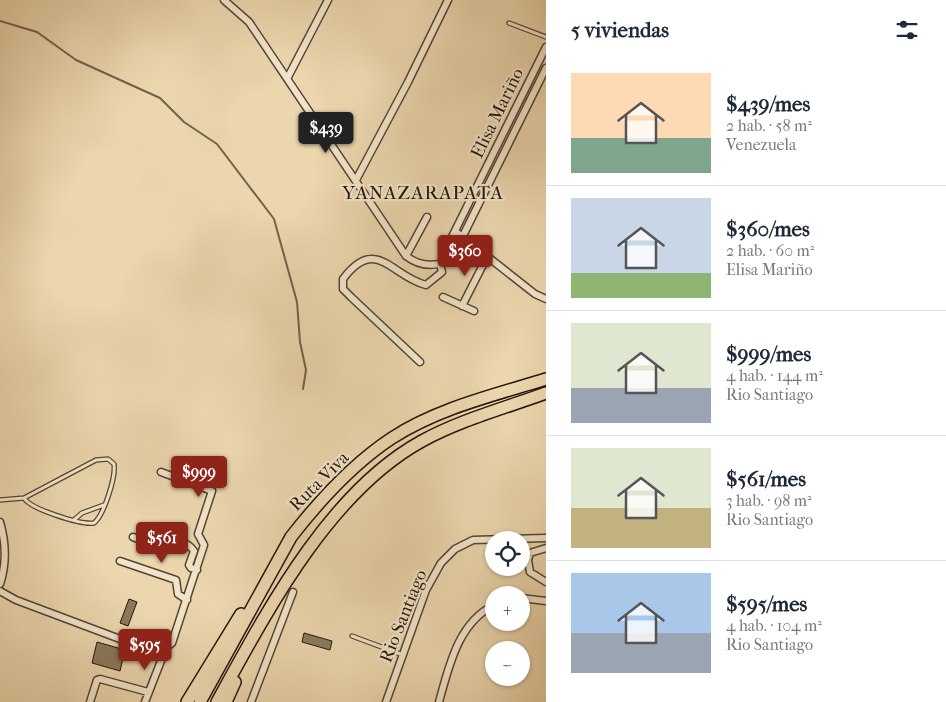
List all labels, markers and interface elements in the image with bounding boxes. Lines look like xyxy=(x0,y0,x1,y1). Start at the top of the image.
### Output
icon: filters xyxy=(893,16,921,44)
text: 5 viviendas xyxy=(571,18,669,42)
street label: Elisa Mariño xyxy=(467,65,528,162)
text: $439/mes xyxy=(726,92,810,116)
icon: home xyxy=(611,93,671,153)
pin: $439 xyxy=(296,112,356,154)
text: 2 hab. · 58 m² xyxy=(726,116,812,135)
text: $439 xyxy=(309,118,343,137)
text: Venezuela xyxy=(726,135,796,154)
district label: YANAZARAPATA xyxy=(341,182,504,204)
text: $360/mes xyxy=(726,217,810,241)
icon: home xyxy=(611,218,671,278)
pin: $360 xyxy=(435,234,495,277)
text: $360 xyxy=(449,241,481,260)
text: 2 hab. · 60 m² xyxy=(726,241,814,260)
text: Elisa Mariño xyxy=(726,260,813,279)
text: $999/mes xyxy=(726,342,811,366)
icon: home xyxy=(611,343,671,403)
text: 4 hab. · 144 m² xyxy=(726,366,823,385)
text: Rio Santiago xyxy=(726,385,813,404)
street label: Ruta Viva xyxy=(285,447,354,515)
pin: $999 xyxy=(169,456,229,498)
text: $999 xyxy=(182,462,216,481)
text: $561/mes xyxy=(726,467,806,491)
icon: home xyxy=(611,468,671,528)
text: 3 hab. · 98 m² xyxy=(726,491,812,510)
text: Rio Santiago xyxy=(726,510,813,529)
pin: $561 xyxy=(132,522,192,564)
text: $561 xyxy=(147,528,177,547)
map controls xyxy=(485,531,530,686)
button: locate xyxy=(485,531,530,576)
street label: Rio Santiago xyxy=(375,567,432,666)
button: + xyxy=(485,586,530,631)
text: $595/mes xyxy=(726,592,807,616)
icon: home xyxy=(611,593,671,653)
text: 4 hab. · 104 m² xyxy=(726,616,822,635)
pin: $595 xyxy=(115,628,175,671)
text: $595 xyxy=(129,635,161,654)
text: Rio Santiago xyxy=(726,635,813,654)
button: − xyxy=(485,641,530,686)

